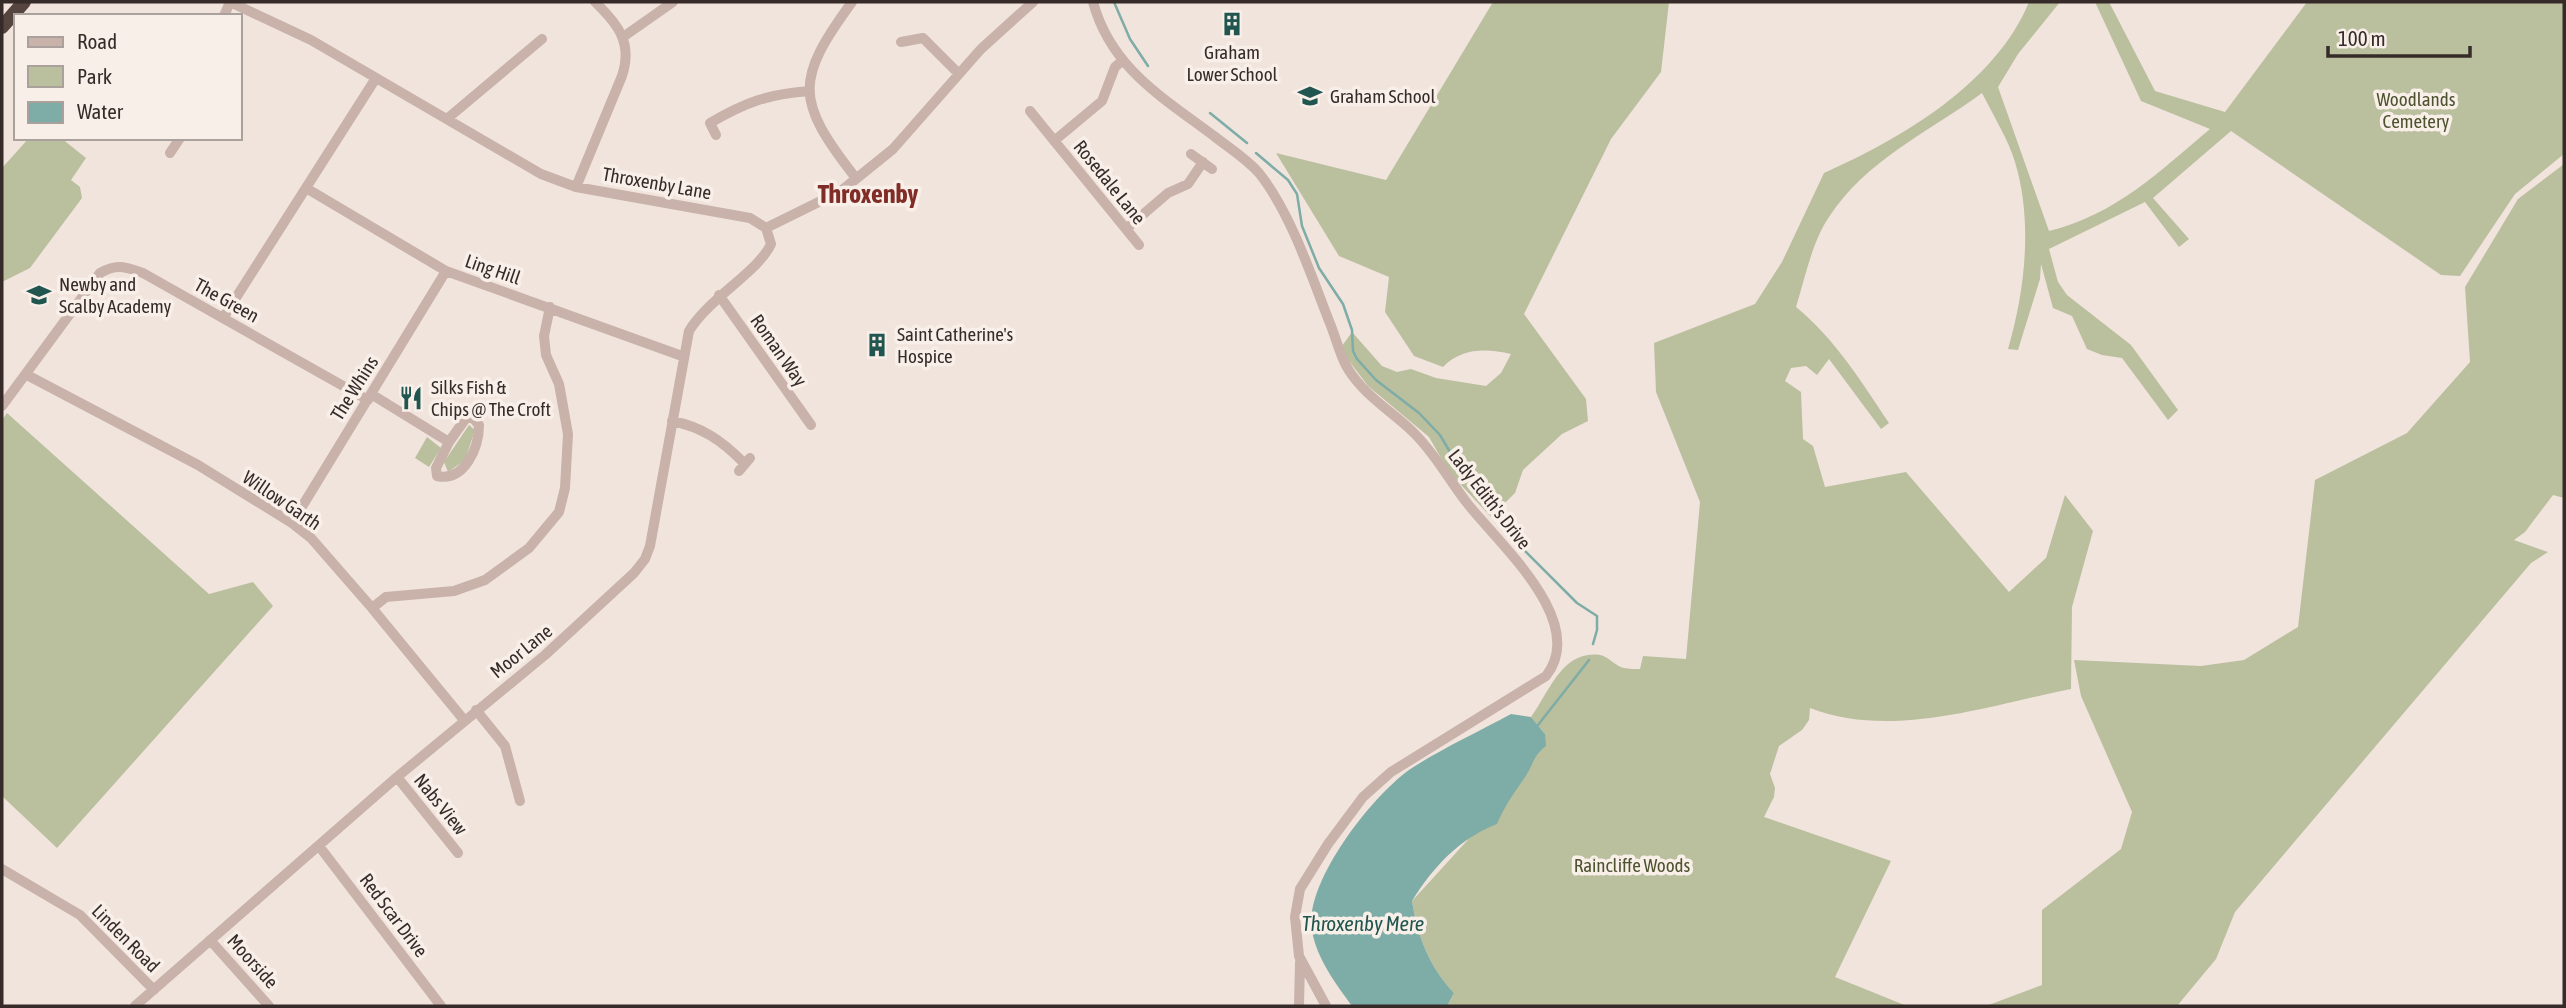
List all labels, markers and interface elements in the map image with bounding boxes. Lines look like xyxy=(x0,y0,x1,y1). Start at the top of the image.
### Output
building icon: Graham Lower School xyxy=(1218,10,1246,38)
legend xyxy=(14,14,242,140)
scale bar xyxy=(2328,14,2470,58)
text: 100 m xyxy=(2338,26,2386,50)
text: Road xyxy=(77,29,117,53)
place label: Graham Lower School xyxy=(1186,41,1278,85)
text: Park xyxy=(77,64,112,88)
school or university icon: Graham School xyxy=(1296,82,1324,110)
place label: Graham School xyxy=(1330,85,1436,107)
park label: Woodlands Cemetery xyxy=(2377,88,2456,132)
text: Water xyxy=(77,99,124,123)
street label: Rosedale Lane xyxy=(1069,136,1151,228)
street label: Throxenby Lane xyxy=(601,163,713,203)
district label: Throxenby xyxy=(818,179,919,209)
street label: Ling Hill xyxy=(462,249,524,289)
place label: Newby and Scalby Academy xyxy=(59,273,172,317)
street label: The Green xyxy=(191,273,263,327)
school or university icon: Newby and Scalby Academy xyxy=(25,281,53,309)
street label: Roman Way xyxy=(746,310,812,390)
place label: Saint Catherine's Hospice xyxy=(897,323,1014,367)
building icon: Saint Catherine's Hospice xyxy=(863,331,891,359)
street label: The Whins xyxy=(326,352,382,424)
place label: Silks Fish & Chips @ The Croft xyxy=(431,376,551,420)
restaurant icon: Silks Fish & Chips @ The Croft xyxy=(397,384,425,412)
street label: Lady Edith's Drive xyxy=(1444,445,1536,553)
street label: Willow Garth xyxy=(239,466,325,534)
street label: Moor Lane xyxy=(486,620,556,682)
street label: Nabs View xyxy=(410,769,473,839)
park label: Raincliffe Woods xyxy=(1574,854,1691,876)
street label: Red Scar Drive xyxy=(356,869,432,961)
street label: Linden Road xyxy=(88,900,164,976)
water label: Throxenby Mere xyxy=(1302,911,1424,935)
street label: Moorside xyxy=(223,930,283,992)

